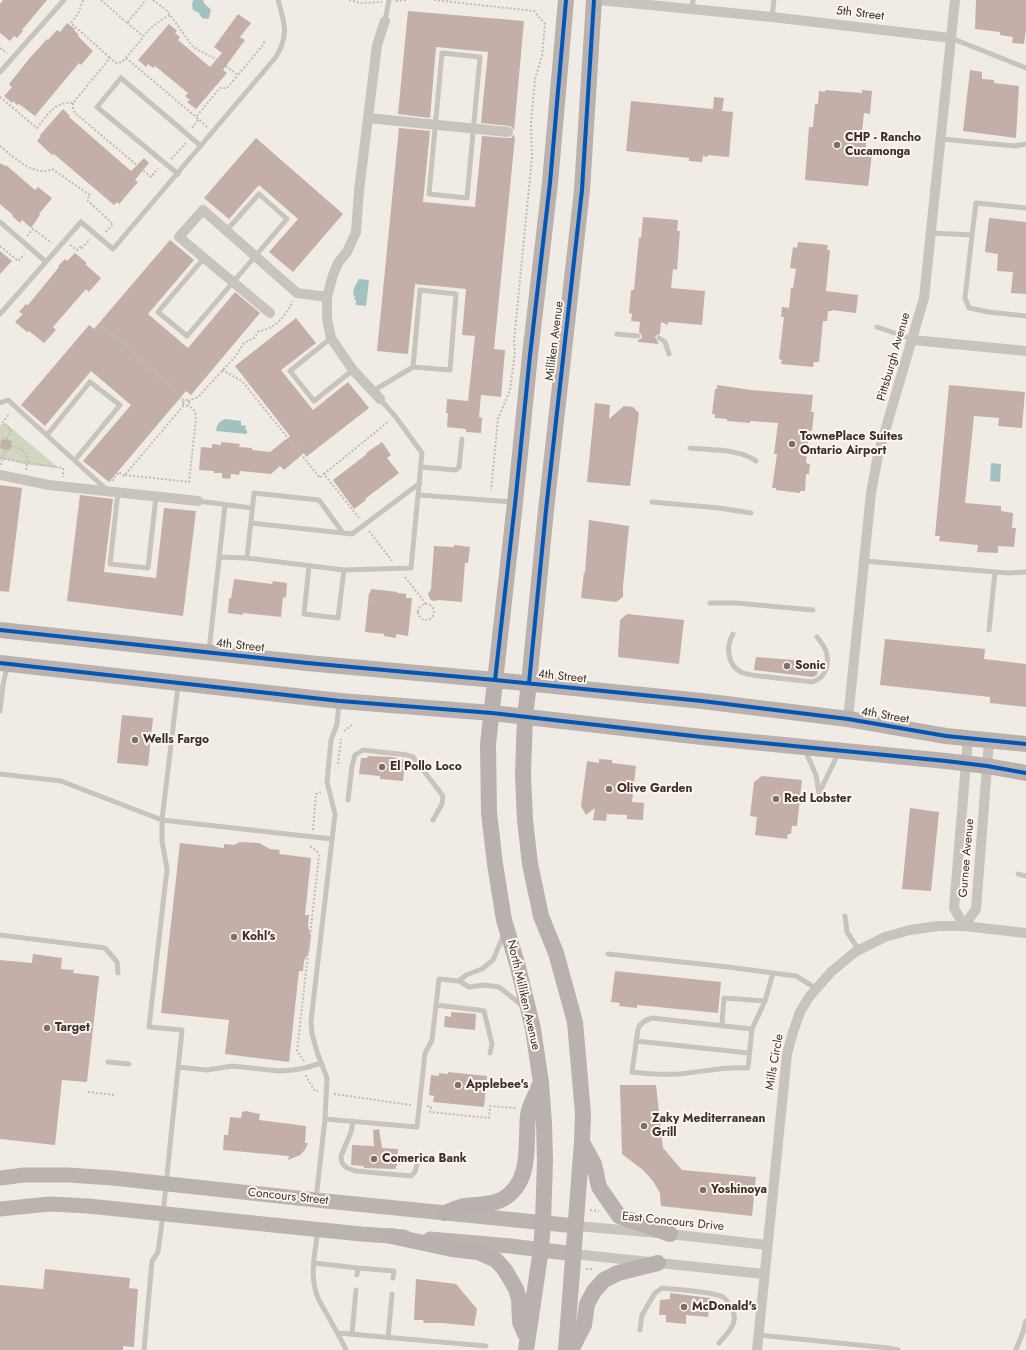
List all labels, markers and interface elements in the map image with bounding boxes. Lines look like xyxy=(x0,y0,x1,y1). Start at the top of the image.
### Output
street label: 5th Street xyxy=(835,4,885,24)
place label: CHP - Rancho Cucamonga xyxy=(845,131,921,159)
marker: CHP - Rancho Cucamonga xyxy=(832,140,842,150)
street label: Milliken Avenue xyxy=(543,300,567,382)
street label: Pittsburgh Avenue xyxy=(874,311,914,403)
place label: TownePlace Suites Ontario Airport xyxy=(800,430,903,458)
marker: TownePlace Suites Ontario Airport xyxy=(787,439,797,449)
street label: 4th Street xyxy=(215,636,265,656)
place label: Sonic xyxy=(795,659,826,673)
marker: Sonic xyxy=(782,661,792,671)
street label: 4th Street xyxy=(537,667,587,687)
street label: 4th Street xyxy=(860,705,910,727)
place label: Wells Fargo xyxy=(143,733,209,747)
marker: Wells Fargo xyxy=(130,735,140,745)
place label: El Pollo Loco xyxy=(390,760,462,774)
marker: El Pollo Loco xyxy=(377,762,387,772)
place label: Olive Garden xyxy=(617,782,692,796)
marker: Olive Garden xyxy=(604,784,614,794)
place label: Red Lobster xyxy=(784,792,852,806)
marker: Red Lobster xyxy=(771,794,781,804)
street label: Gurnee Avenue xyxy=(956,818,978,898)
place label: Kohl's xyxy=(242,930,275,944)
marker: Kohl's xyxy=(229,932,239,942)
street label: North Milliken Avenue xyxy=(503,938,543,1052)
place label: Target xyxy=(55,1021,90,1035)
marker: Target xyxy=(42,1023,52,1033)
street label: Mills Circle xyxy=(763,1033,787,1091)
place label: Applebee's xyxy=(466,1078,528,1092)
marker: Applebee's xyxy=(453,1080,463,1090)
place label: Zaky Mediterranean Grill xyxy=(652,1112,765,1140)
marker: Zaky Mediterranean Grill xyxy=(639,1121,649,1131)
place label: Comerica Bank xyxy=(382,1152,467,1166)
marker: Comerica Bank xyxy=(369,1154,379,1164)
place label: Yoshinoya xyxy=(711,1183,767,1197)
marker: Yoshinoya xyxy=(698,1185,708,1195)
street label: Concours Street xyxy=(247,1186,329,1208)
street label: East Concours Drive xyxy=(621,1209,725,1235)
place label: McDonald's xyxy=(692,1300,756,1314)
marker: McDonald's xyxy=(679,1302,689,1312)

